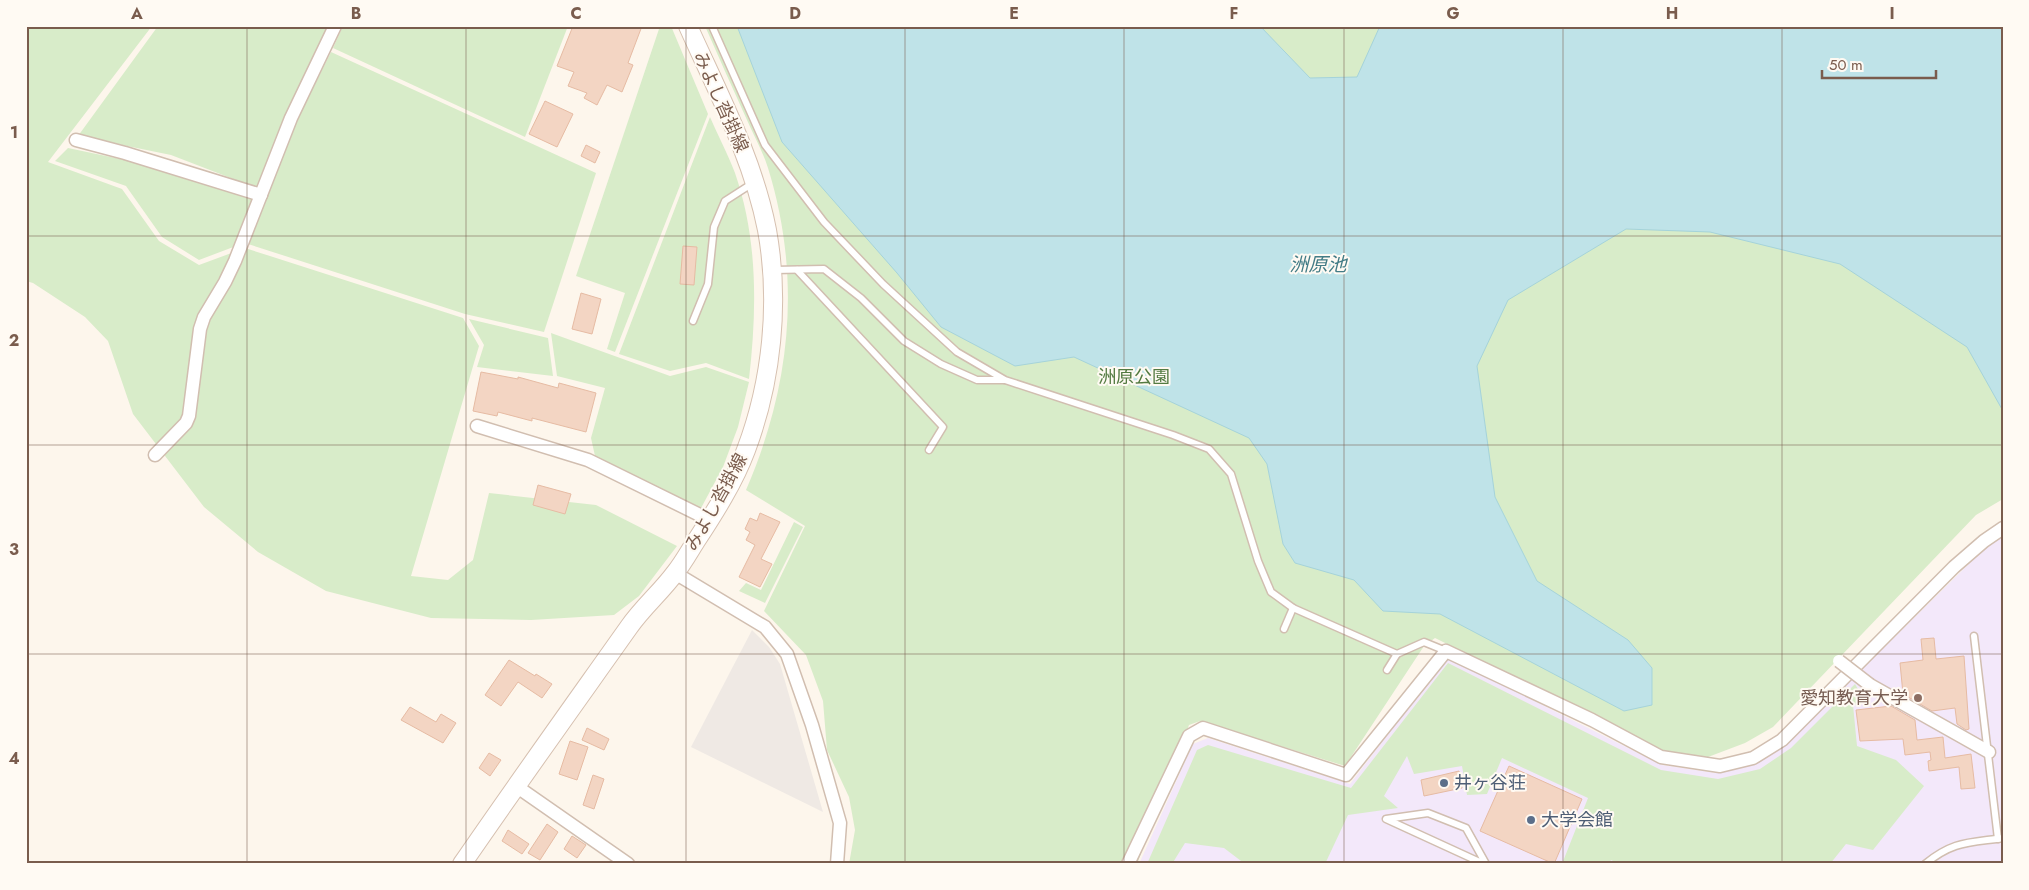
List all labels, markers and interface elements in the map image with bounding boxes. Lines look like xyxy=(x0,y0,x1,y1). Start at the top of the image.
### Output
text: A xyxy=(130,2,143,25)
text: B xyxy=(351,2,361,25)
text: C xyxy=(570,2,582,25)
text: D xyxy=(789,2,801,25)
text: E xyxy=(1009,2,1019,25)
text: F xyxy=(1230,2,1238,25)
text: G xyxy=(1446,2,1460,25)
text: H xyxy=(1666,2,1678,25)
text: I xyxy=(1889,2,1895,25)
street label: みよし沓掛線 xyxy=(687,47,755,157)
scale bar xyxy=(1822,48,1935,80)
text: 50 m xyxy=(1829,54,1863,76)
text: 1 xyxy=(10,121,18,144)
water label: 洲原池 xyxy=(1289,251,1348,278)
text: 2 xyxy=(9,329,19,352)
park label: 洲原公園 xyxy=(1098,364,1170,390)
street label: みよし沓掛線 xyxy=(678,448,754,556)
text: 3 xyxy=(9,538,19,561)
place label: 愛知教育大学 xyxy=(1800,685,1908,711)
marker: 愛知教育大学 xyxy=(1912,692,1924,704)
text: 4 xyxy=(8,747,20,770)
place label: 井ヶ谷荘 xyxy=(1454,770,1526,796)
marker: 井ヶ谷荘 xyxy=(1438,777,1450,789)
place label: 大学会館 xyxy=(1541,807,1613,833)
marker: 大学会館 xyxy=(1525,814,1537,826)

